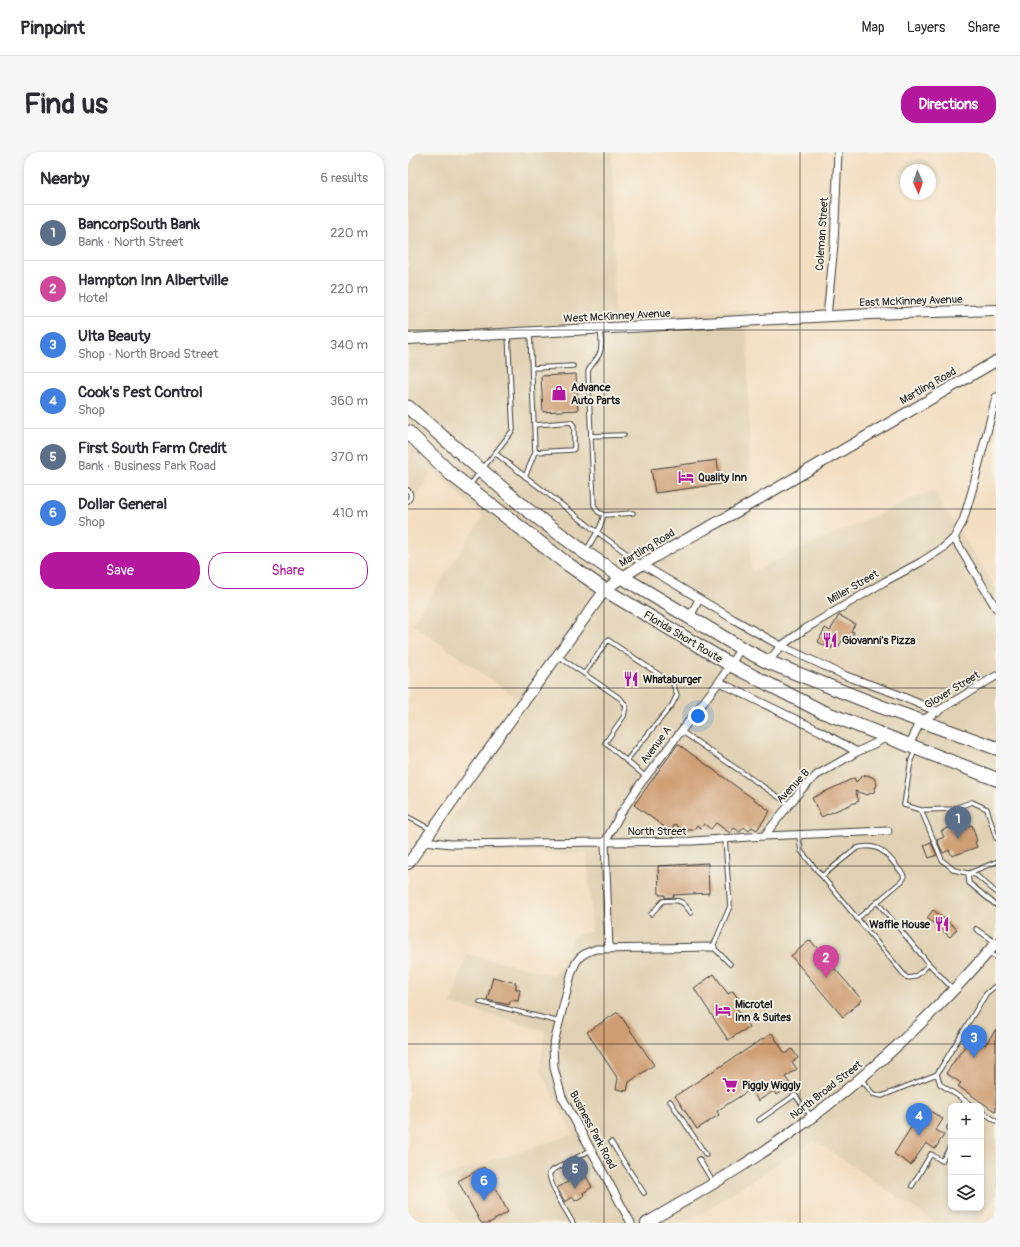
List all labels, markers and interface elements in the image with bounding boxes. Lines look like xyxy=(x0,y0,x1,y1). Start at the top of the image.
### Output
text: Pinpoint xyxy=(20,16,85,40)
text: Map xyxy=(862,19,885,36)
text: Layers xyxy=(907,19,945,36)
text: Share xyxy=(967,19,1000,36)
button: Directions xyxy=(901,86,996,123)
text: Find us xyxy=(24,87,108,122)
north arrow xyxy=(900,164,936,200)
text: Nearby xyxy=(40,168,89,189)
text: 6 results xyxy=(321,170,368,186)
street label: Coleman Street xyxy=(813,196,831,271)
text: BancorpSouth Bank xyxy=(78,215,200,234)
text: 1 xyxy=(50,225,56,241)
text: 220 m xyxy=(330,225,368,241)
text: Bank · North Street xyxy=(78,234,183,250)
text: Hampton Inn Albertville xyxy=(78,271,228,290)
text: 2 xyxy=(49,281,57,297)
text: 220 m xyxy=(330,281,368,297)
text: Hotel xyxy=(78,290,108,306)
street label: East McKinney Avenue xyxy=(859,293,963,309)
street label: West McKinney Avenue xyxy=(563,307,671,325)
text: Ulta Beauty xyxy=(78,327,150,346)
text: 3 xyxy=(49,337,57,353)
text: 340 m xyxy=(330,337,368,353)
text: Shop · North Broad Street xyxy=(78,346,219,362)
street label: Martling Road xyxy=(898,365,958,407)
place label: Advance Auto Parts xyxy=(571,381,620,407)
text: Cook's Pest Control xyxy=(78,383,202,402)
shop icon: Advance Auto Parts xyxy=(550,384,568,402)
text: 4 xyxy=(49,393,57,409)
text: 360 m xyxy=(330,393,368,409)
text: Shop xyxy=(78,402,105,418)
text: First South Farm Credit xyxy=(78,439,227,458)
text: 5 xyxy=(49,449,57,465)
text: 370 m xyxy=(331,449,368,465)
text: Bank · Business Park Road xyxy=(78,458,216,474)
hotel icon: Quality Inn xyxy=(677,468,695,486)
place label: Quality Inn xyxy=(698,471,747,484)
text: Dollar General xyxy=(78,495,167,514)
text: 6 xyxy=(49,505,57,521)
text: 410 m xyxy=(332,505,368,521)
text: Shop xyxy=(78,514,105,530)
street label: Martling Road xyxy=(617,526,677,570)
button: Save xyxy=(40,552,200,589)
button: Share xyxy=(208,552,368,589)
street label: Miller Street xyxy=(825,567,881,607)
street label: Florida Short Route xyxy=(641,608,725,666)
restaurant icon: Giovanni's Pizza xyxy=(821,631,839,649)
place label: Giovanni's Pizza xyxy=(842,634,915,647)
street label: Glover Street xyxy=(922,668,982,712)
restaurant icon: Whataburger xyxy=(622,670,640,688)
place label: Whataburger xyxy=(643,673,703,686)
your location xyxy=(688,706,708,726)
street label: Avenue A xyxy=(638,724,674,766)
street label: Avenue B xyxy=(774,766,812,806)
pin: 1 xyxy=(945,806,971,839)
street label: North Street xyxy=(627,825,687,838)
restaurant icon: Waffle House xyxy=(933,915,951,933)
place label: Waffle House xyxy=(869,918,931,931)
pin: 2 xyxy=(813,945,839,978)
place label: Microtel Inn & Suites xyxy=(735,998,791,1024)
hotel icon: Microtel Inn & Suites xyxy=(714,1001,732,1019)
pin: 3 xyxy=(961,1025,987,1058)
street label: North Broad Street xyxy=(787,1057,865,1122)
supermarket icon: Piggly Wiggly xyxy=(721,1076,739,1094)
place label: Piggly Wiggly xyxy=(742,1079,801,1092)
street label: Business Park Road xyxy=(567,1089,619,1171)
pin: 4 xyxy=(906,1103,932,1136)
map controls xyxy=(948,1103,984,1211)
button: + xyxy=(948,1103,984,1139)
button: − xyxy=(948,1139,984,1175)
pin: 5 xyxy=(562,1156,588,1189)
pin: 6 xyxy=(471,1168,497,1201)
button: layers xyxy=(948,1175,984,1211)

